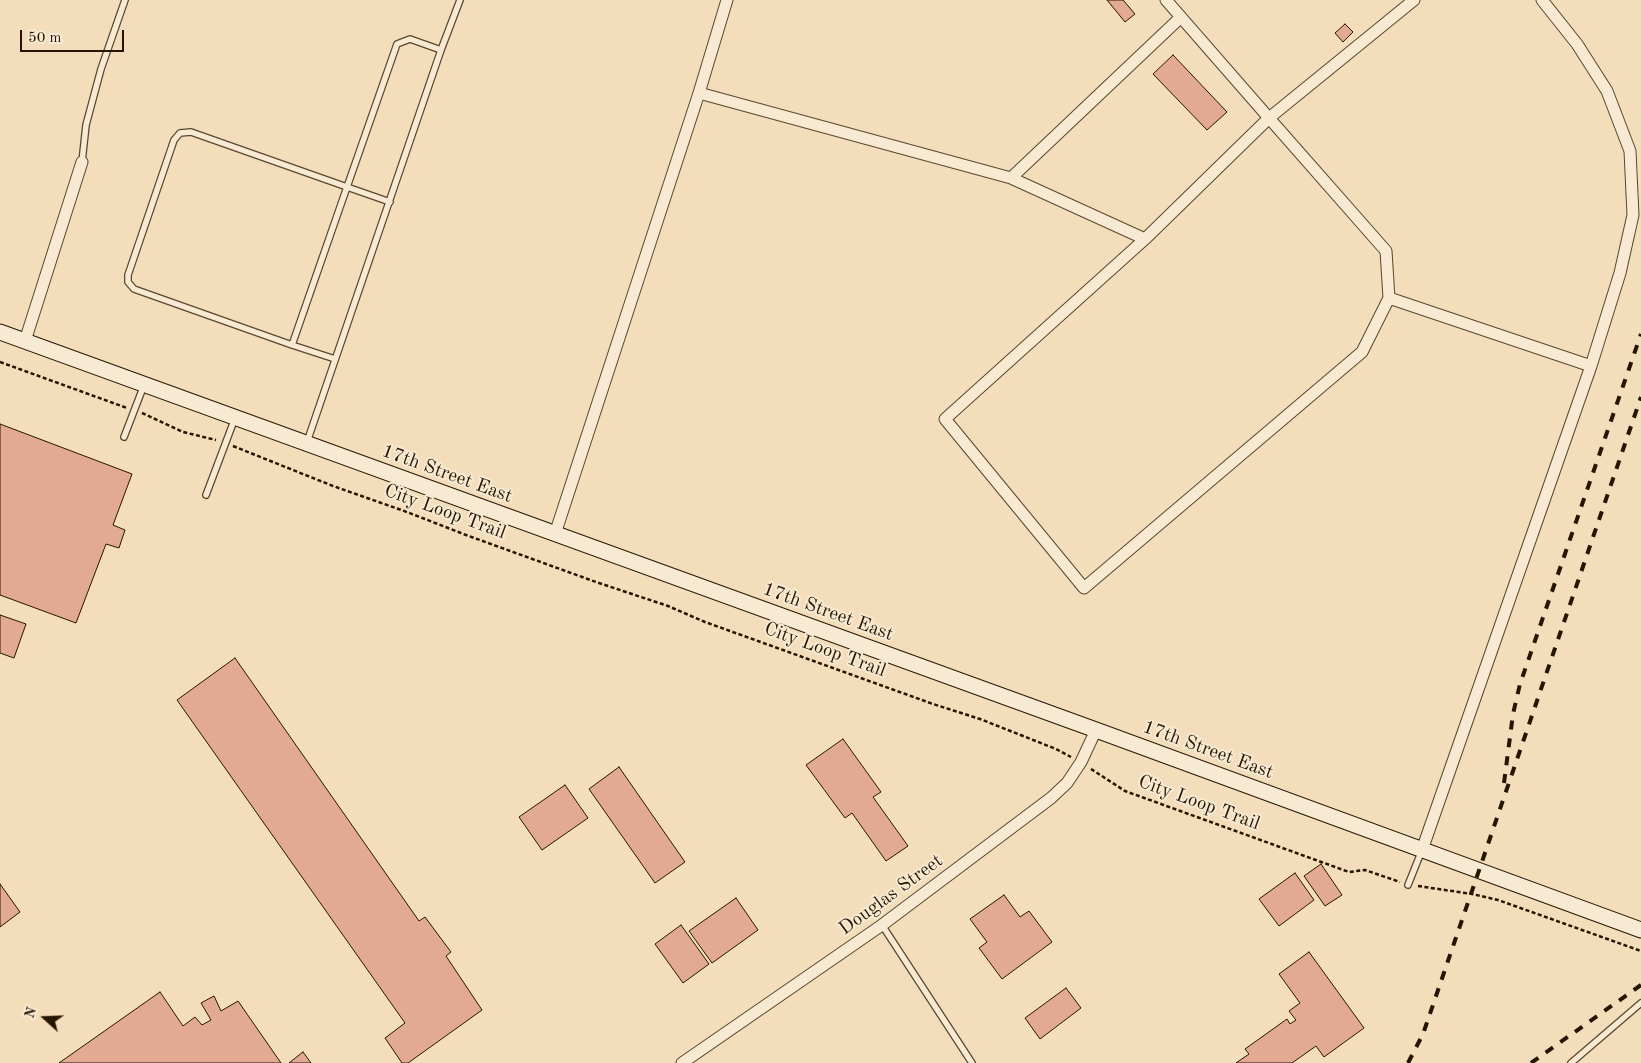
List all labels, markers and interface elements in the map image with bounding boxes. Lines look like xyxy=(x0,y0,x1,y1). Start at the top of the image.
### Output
scale bar xyxy=(22,20,126,52)
text: 50 m xyxy=(28,31,62,46)
street label: 17th Street East xyxy=(379,440,515,508)
street label: City Loop Trail xyxy=(381,479,509,545)
street label: 17th Street East xyxy=(760,578,896,646)
street label: City Loop Trail xyxy=(761,617,889,683)
street label: 17th Street East xyxy=(1140,716,1276,784)
street label: City Loop Trail xyxy=(1135,770,1263,836)
street label: Douglas Street xyxy=(835,850,947,940)
north arrow xyxy=(20,993,70,1043)
text: N xyxy=(22,1005,39,1020)

